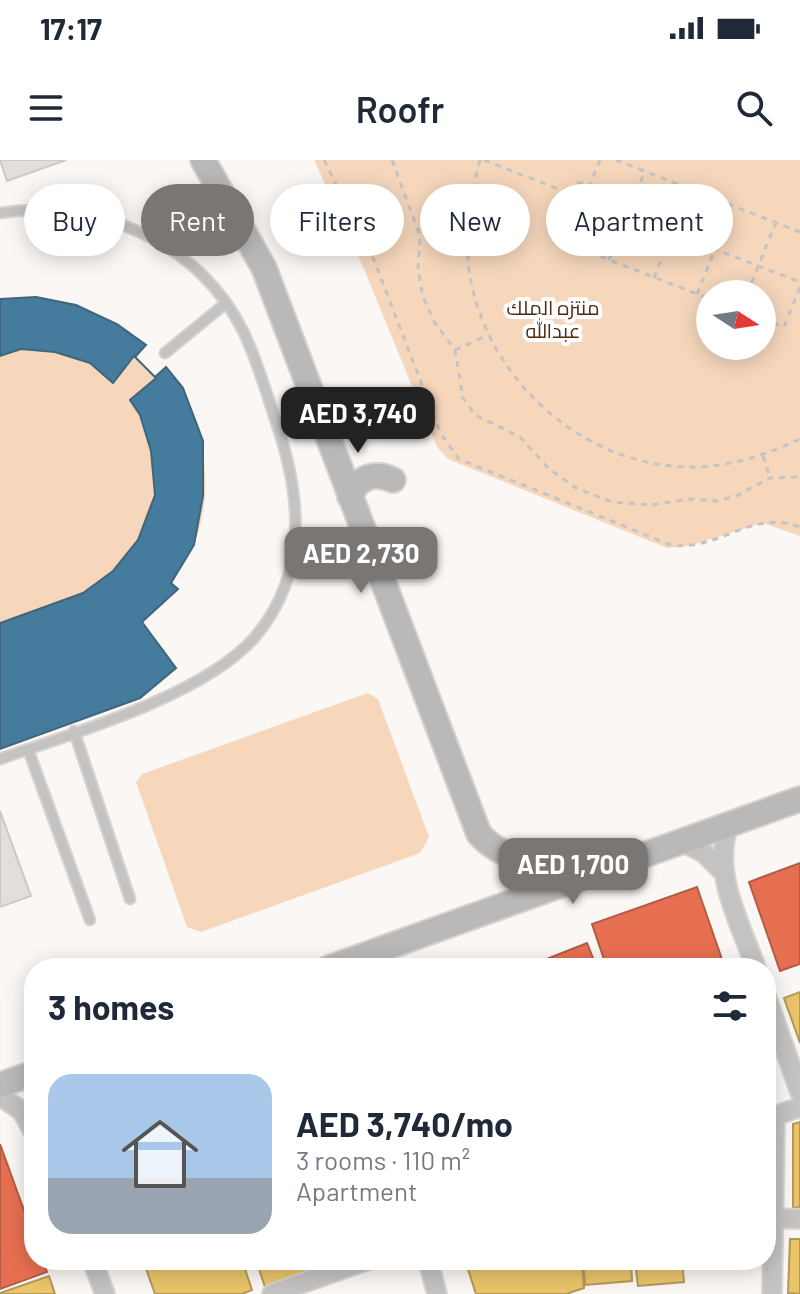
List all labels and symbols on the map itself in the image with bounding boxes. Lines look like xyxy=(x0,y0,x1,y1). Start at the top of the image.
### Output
north arrow xyxy=(696,280,776,360)
park label: منتزه الملك عبدالله xyxy=(506,295,600,342)
pin: AED 3,740 xyxy=(266,387,450,455)
pin: AED 2,730 xyxy=(269,527,453,595)
pin: AED 1,700 xyxy=(481,838,665,906)

